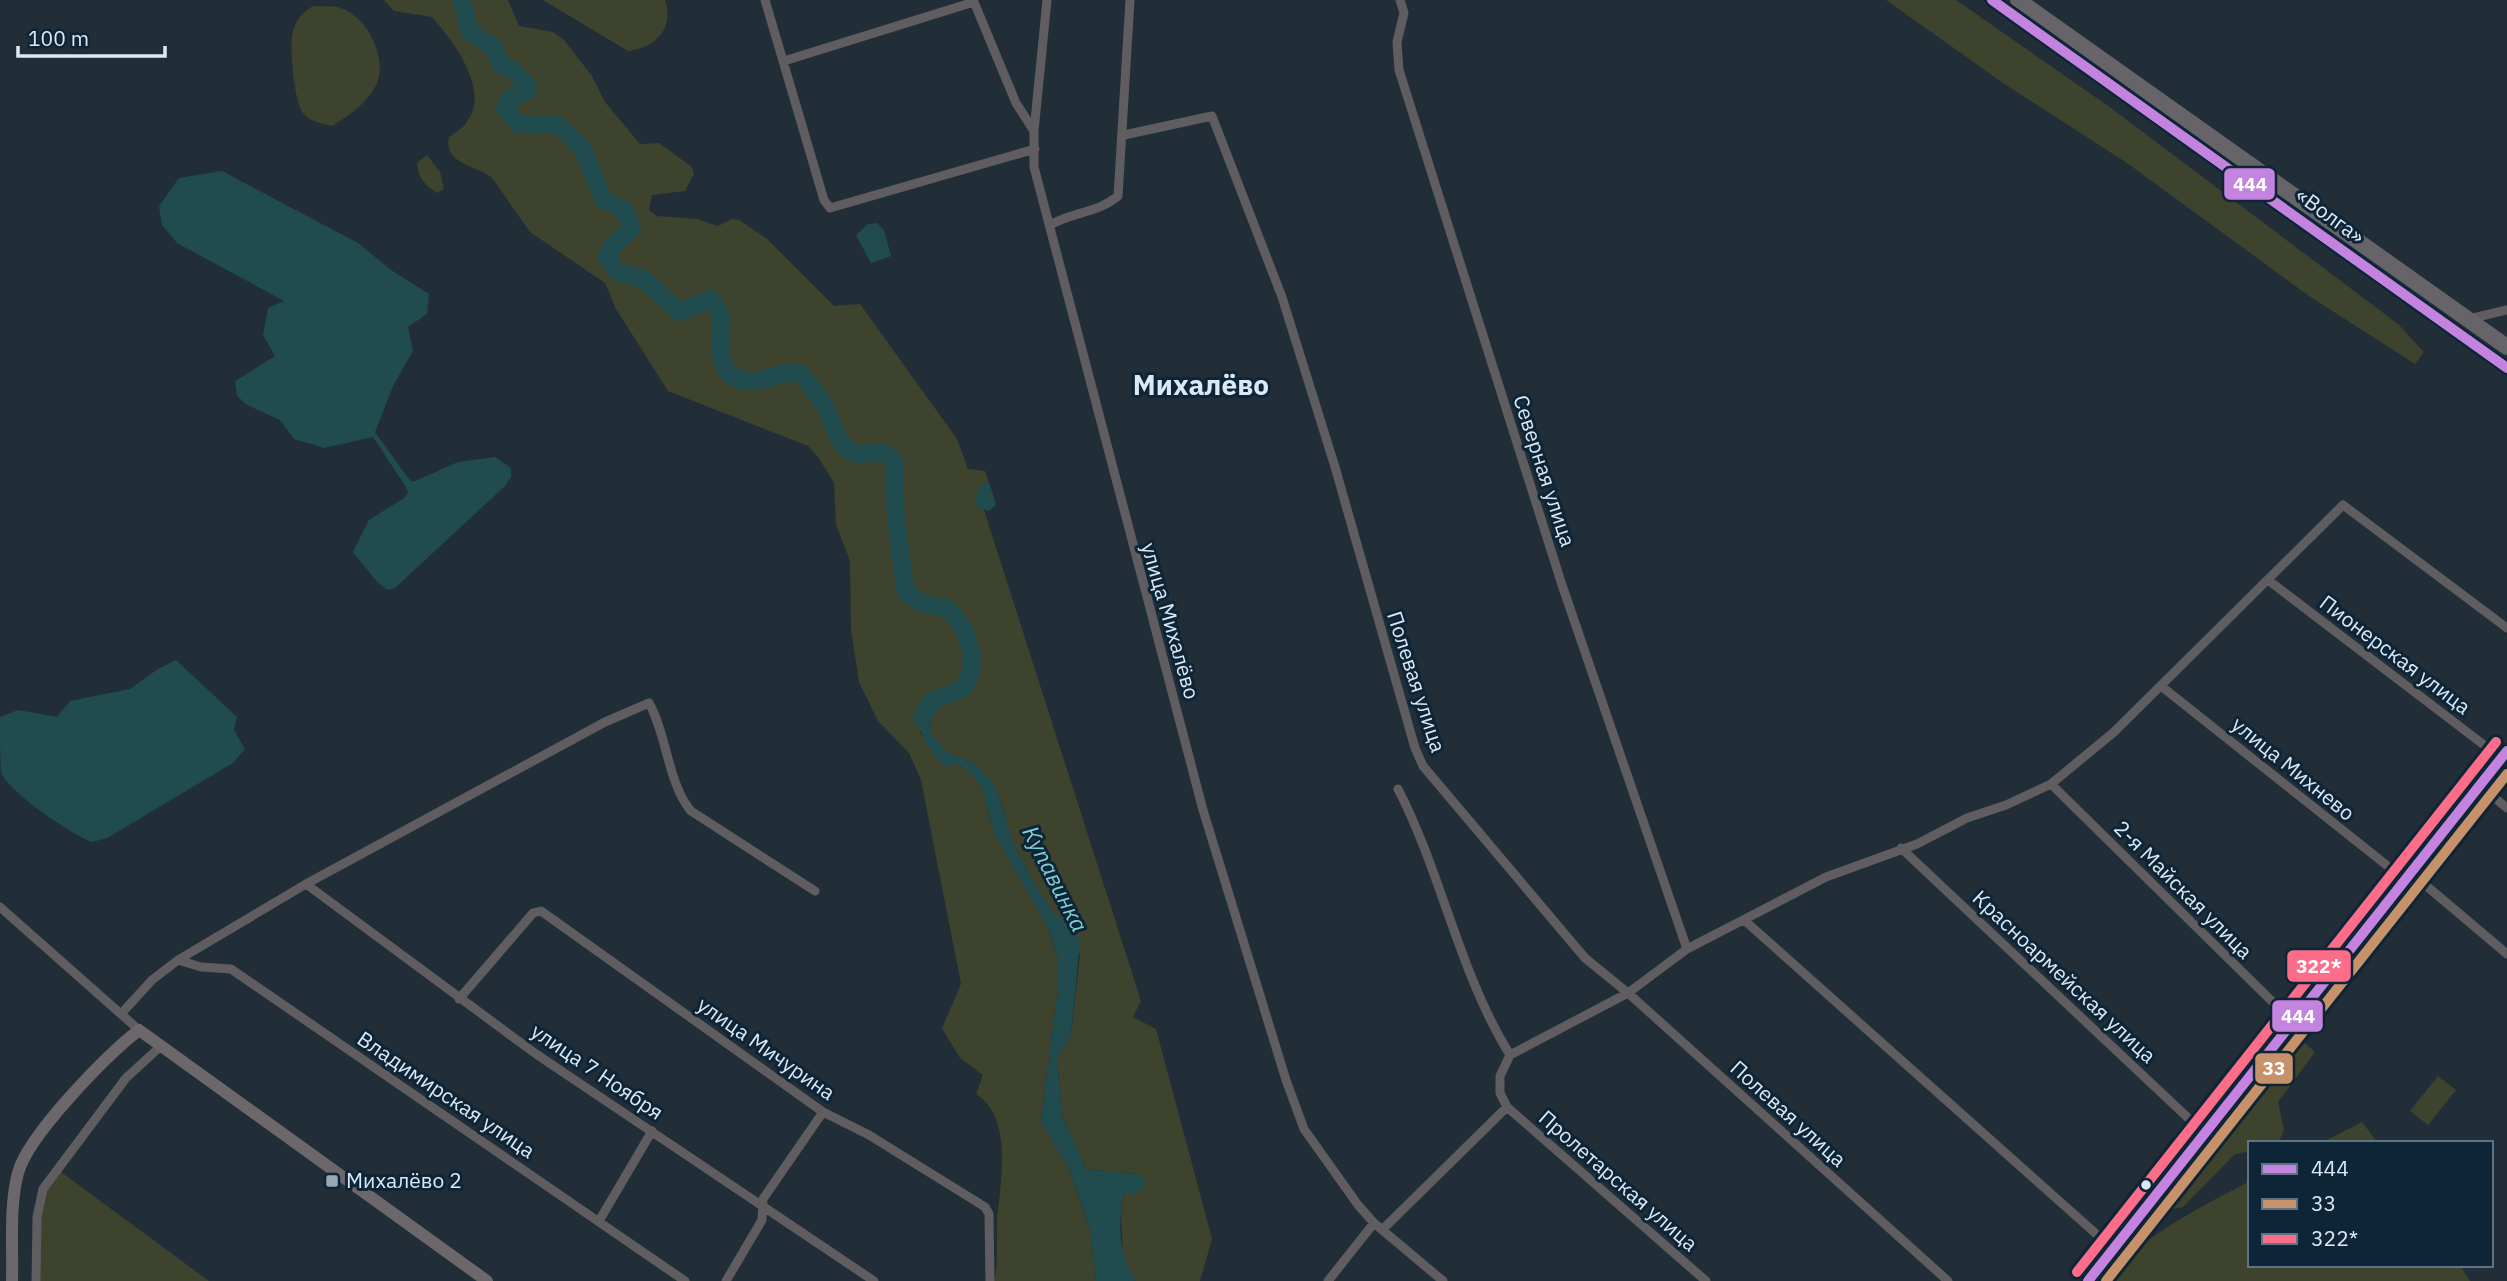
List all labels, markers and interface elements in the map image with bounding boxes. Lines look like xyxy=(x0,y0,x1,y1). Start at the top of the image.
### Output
scale bar xyxy=(18,14,164,58)
text: 100 m xyxy=(28,24,89,52)
line badge: 444 xyxy=(2223,167,2276,201)
text: 444 xyxy=(2233,172,2267,196)
street label: «Волга» xyxy=(2290,181,2371,250)
district label: Михалёво xyxy=(1133,366,1269,403)
street label: Северная улица xyxy=(1507,391,1583,550)
street label: улица Михалёво xyxy=(1135,539,1207,702)
street label: Пионерская улица xyxy=(2314,588,2477,720)
street label: Полевая улица xyxy=(1381,608,1453,756)
street label: улица Михнево xyxy=(2226,710,2361,826)
street label: 2-я Майская улица xyxy=(2108,814,2259,965)
water label: Купавинка xyxy=(1016,820,1095,937)
street label: Красноармейская улица xyxy=(1967,884,2162,1069)
line badge: 322* xyxy=(2286,949,2352,983)
text: 322* xyxy=(2296,954,2342,978)
street label: улица Мичурина xyxy=(692,990,841,1106)
line badge: 444 xyxy=(2271,999,2324,1033)
text: 444 xyxy=(2281,1004,2315,1028)
street label: улица 7 Ноября xyxy=(526,1017,669,1126)
street label: Владимирская улица xyxy=(352,1024,541,1164)
line badge: 33 xyxy=(2254,1052,2294,1085)
street label: Полевая улица xyxy=(1725,1054,1853,1173)
text: 33 xyxy=(2263,1056,2285,1080)
street label: Пролетарская улица xyxy=(1533,1103,1704,1257)
legend xyxy=(2248,1141,2493,1267)
text: 444 xyxy=(2311,1154,2349,1182)
place label: Михалёво 2 xyxy=(346,1166,462,1194)
marker: Михалёво 2 xyxy=(324,1173,340,1189)
unlabelled marker xyxy=(2139,1178,2153,1192)
text: 33 xyxy=(2311,1189,2336,1217)
text: 322* xyxy=(2311,1224,2358,1252)

